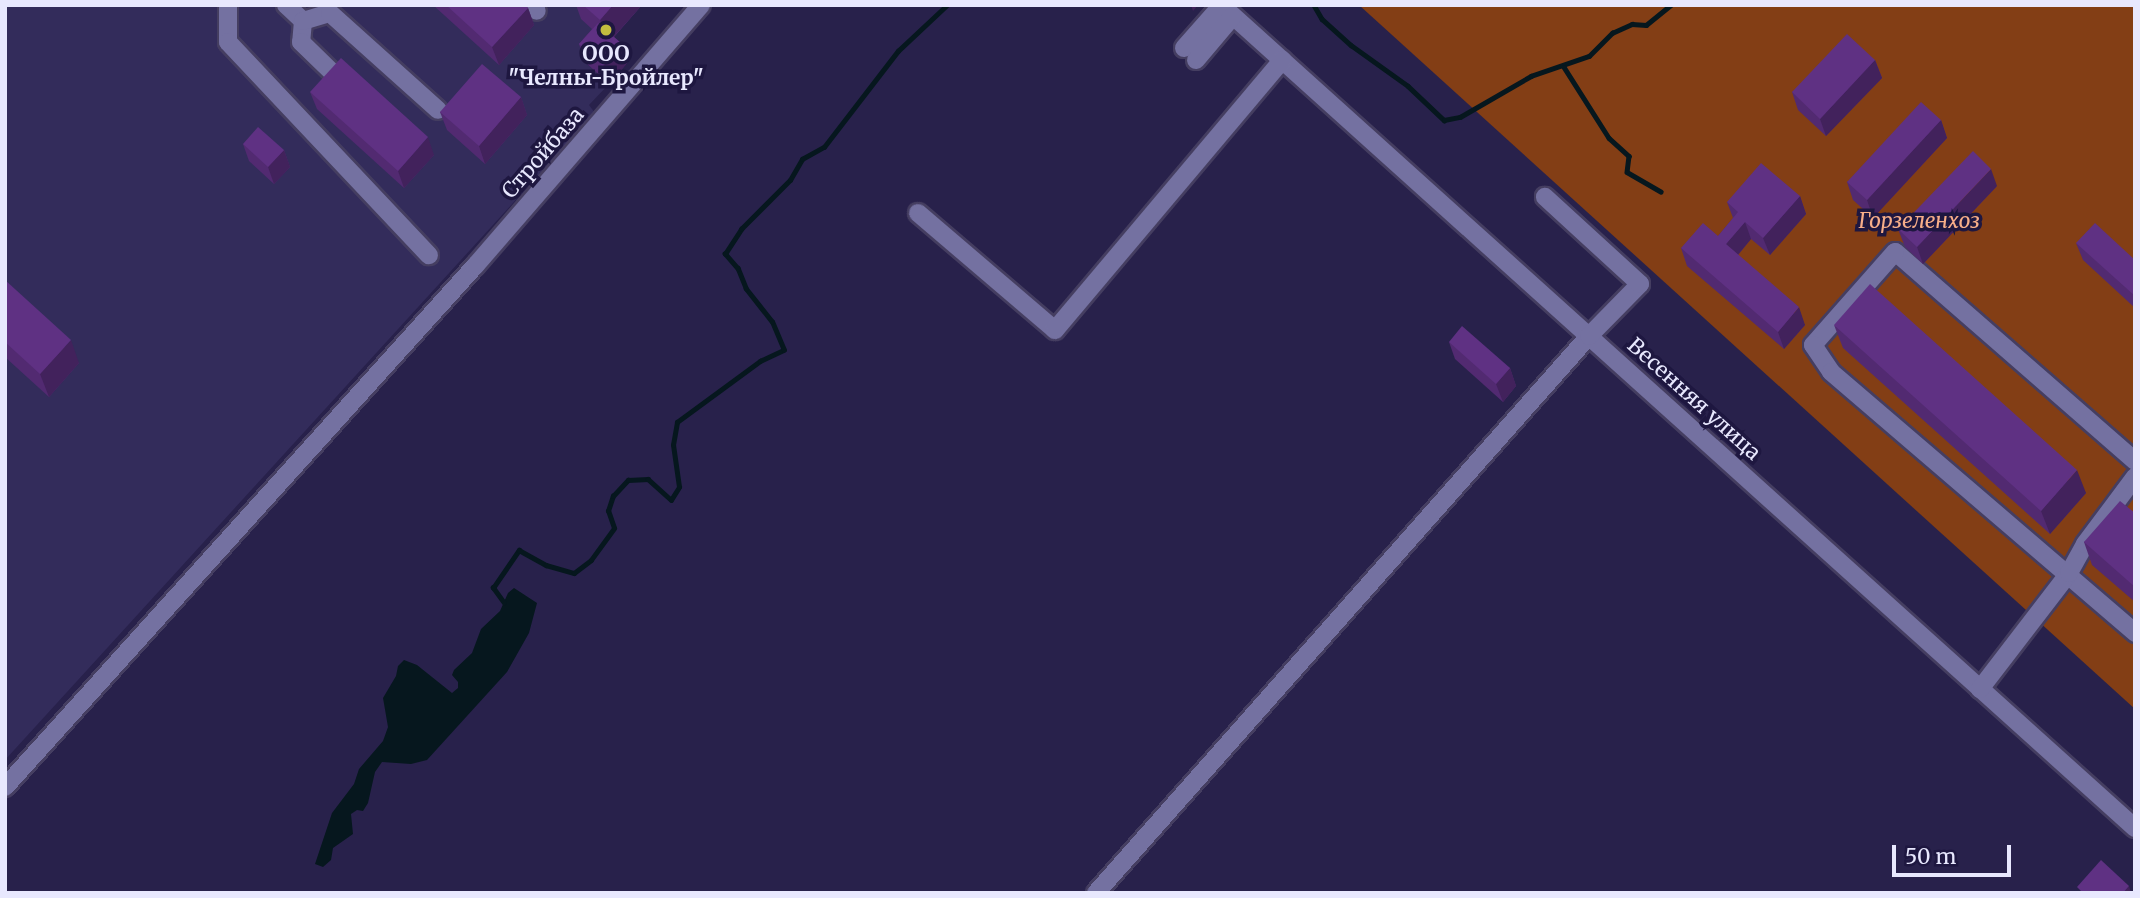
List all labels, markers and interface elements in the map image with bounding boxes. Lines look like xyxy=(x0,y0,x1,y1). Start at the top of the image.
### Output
marker: ООО "Челны-Бройлер" xyxy=(598,22,614,38)
place label: ООО "Челны-Бройлер" xyxy=(508,41,704,91)
street label: Стройбаза xyxy=(497,102,589,204)
park label: Горзеленхоз xyxy=(1858,208,1980,234)
street label: Весенняя улица xyxy=(1622,333,1766,465)
scale bar xyxy=(1895,832,2014,876)
text: 50 m xyxy=(1905,843,1956,870)

